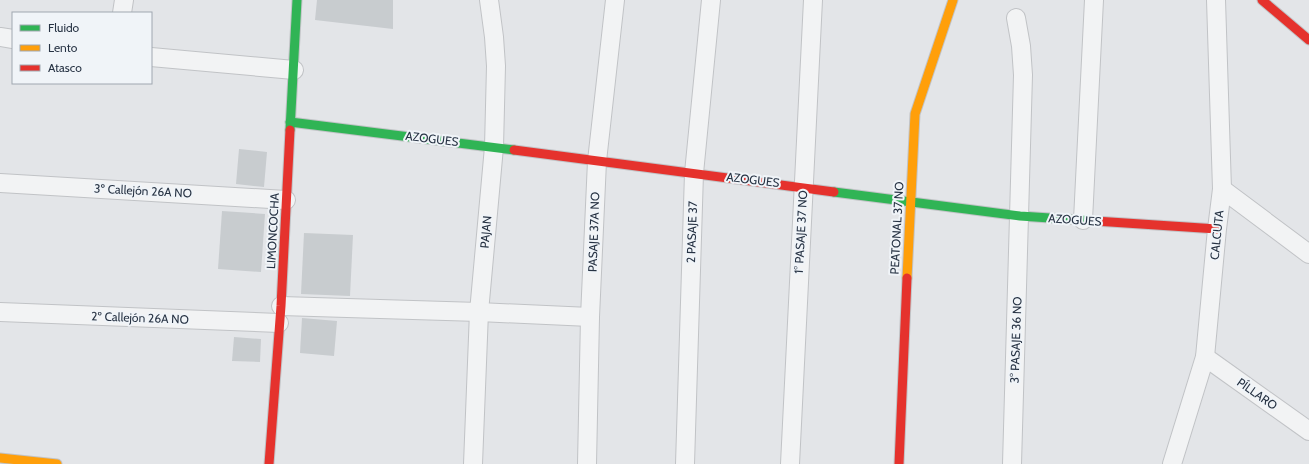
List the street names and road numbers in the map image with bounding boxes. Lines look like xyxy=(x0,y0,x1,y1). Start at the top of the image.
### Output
street label: AZOGUES xyxy=(405,128,459,149)
street label: AZOGUES xyxy=(726,169,780,190)
street label: 3º Callejón 26A NO xyxy=(94,180,192,201)
street label: PEATONAL 37 NO xyxy=(887,181,906,275)
street label: 1° PASAJE 37 NO xyxy=(791,190,810,274)
street label: LIMONCOCHA xyxy=(263,192,282,269)
street label: PASAJE 37A NO xyxy=(585,192,602,272)
street label: 2 PASAJE 37 xyxy=(683,201,700,263)
street label: CALCUTA xyxy=(1206,209,1227,260)
street label: AZOGUES xyxy=(1048,210,1102,229)
street label: PAJAN xyxy=(477,215,494,249)
street label: 3° PASAJE 36 NO xyxy=(1006,296,1025,384)
street label: 2º Callejón 26A NO xyxy=(91,308,189,327)
street label: PÍLLARO xyxy=(1234,374,1280,413)

